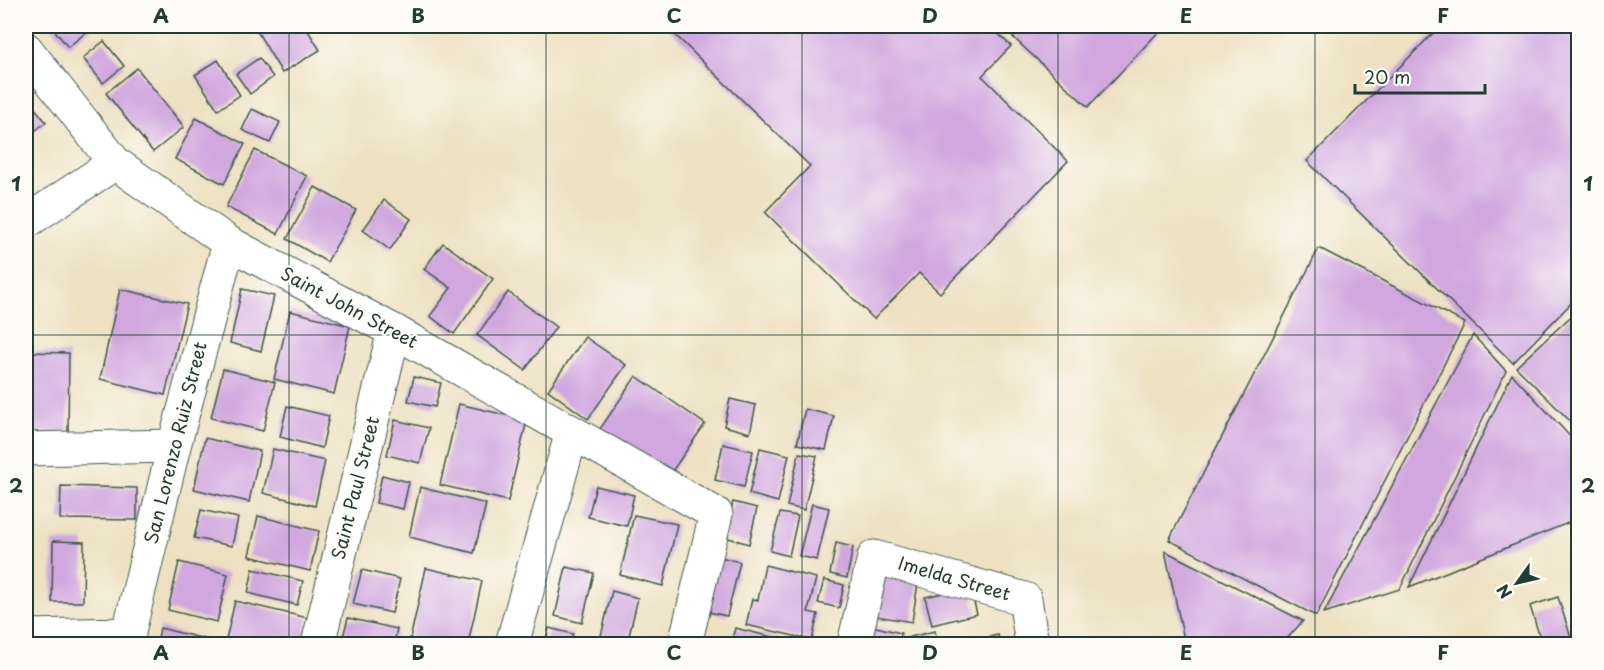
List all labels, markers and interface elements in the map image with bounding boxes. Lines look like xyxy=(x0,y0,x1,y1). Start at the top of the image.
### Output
text: A xyxy=(153,0,169,30)
text: B xyxy=(411,0,425,30)
text: C xyxy=(666,0,682,30)
text: D xyxy=(922,0,938,30)
text: E xyxy=(1180,0,1192,30)
text: F xyxy=(1437,0,1449,30)
scale bar xyxy=(1355,57,1486,95)
text: 20 m xyxy=(1364,63,1410,90)
text: 1 xyxy=(11,168,21,198)
text: 1 xyxy=(1583,168,1593,198)
street label: Saint John Street xyxy=(276,259,423,354)
street label: San Lorenzo Ruiz Street xyxy=(136,339,213,547)
street label: Saint Paul Street xyxy=(324,413,385,562)
text: 2 xyxy=(9,470,23,500)
text: 2 xyxy=(1581,470,1595,500)
street label: Imelda Street xyxy=(895,549,1014,606)
north arrow xyxy=(1487,553,1547,613)
text: N xyxy=(1490,580,1517,604)
text: A xyxy=(153,637,169,667)
text: B xyxy=(411,637,425,667)
text: C xyxy=(666,637,682,667)
text: D xyxy=(922,637,938,667)
text: E xyxy=(1180,637,1192,667)
text: F xyxy=(1437,637,1449,667)

